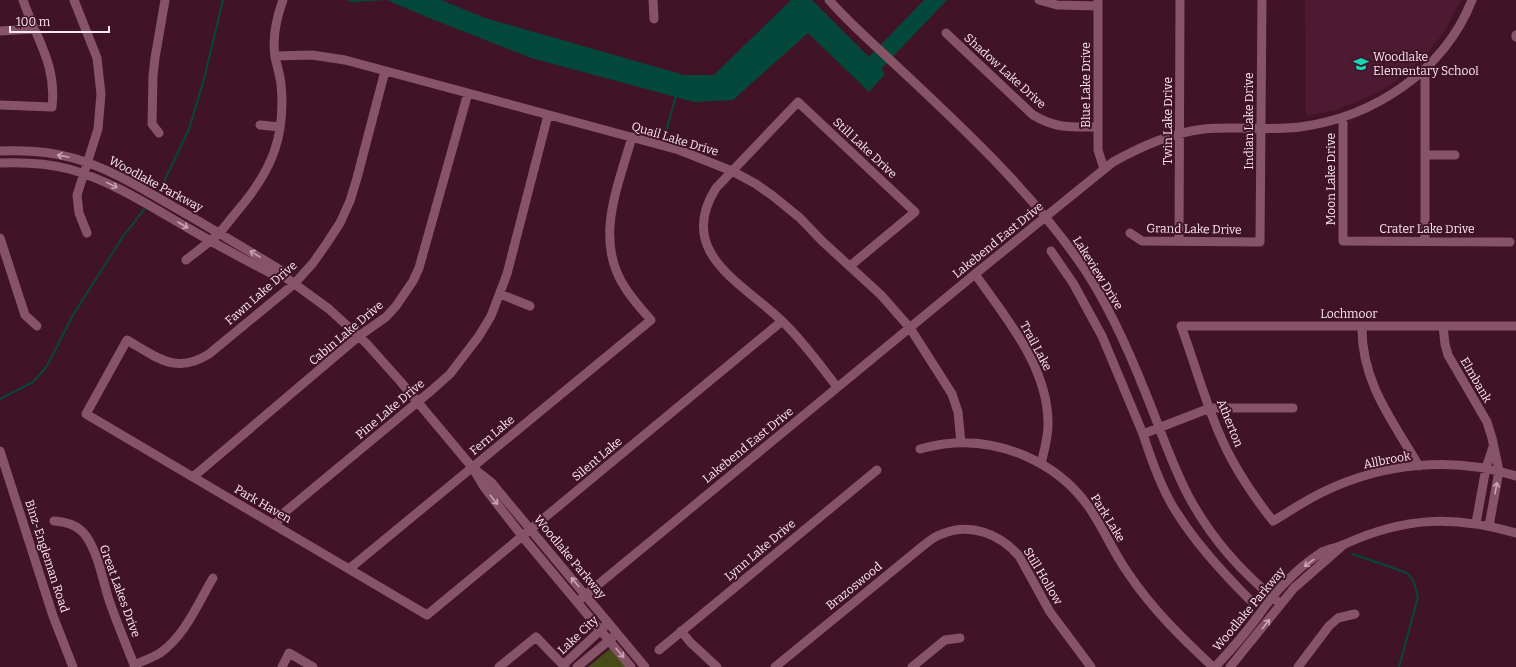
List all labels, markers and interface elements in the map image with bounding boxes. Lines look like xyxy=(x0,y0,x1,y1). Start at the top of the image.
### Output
scale bar xyxy=(10,8,109,34)
text: 100 m xyxy=(16,15,51,29)
street label: Shadow Lake Drive xyxy=(961,31,1049,111)
street label: Blue Lake Drive xyxy=(1079,42,1093,128)
place label: Woodlake Elementary School xyxy=(1373,50,1479,78)
school or university icon: Woodlake Elementary School xyxy=(1352,55,1370,73)
street label: Indian Lake Drive xyxy=(1242,73,1256,169)
street label: Twin Lake Drive xyxy=(1161,77,1175,165)
street label: Still Lake Drive xyxy=(830,115,900,181)
street label: Quail Lake Drive xyxy=(630,119,720,159)
street label: Moon Lake Drive xyxy=(1324,133,1338,225)
one-way arrow xyxy=(57,151,70,159)
street label: Woodlake Parkway xyxy=(107,153,206,215)
one-way arrow xyxy=(106,182,118,190)
street label: Lakebend East Drive xyxy=(950,199,1046,281)
street label: Grand Lake Drive xyxy=(1146,221,1242,237)
one-way arrow xyxy=(177,222,189,230)
street label: Crater Lake Drive xyxy=(1379,222,1475,236)
street label: Lakeview Drive xyxy=(1070,234,1126,312)
one-way arrow xyxy=(250,250,261,258)
street label: Fawn Lake Drive xyxy=(222,258,300,328)
street label: Cabin Lake Drive xyxy=(306,298,386,368)
street label: Lochmoor xyxy=(1320,307,1378,321)
street label: Trail Lake xyxy=(1017,319,1055,373)
street label: Elmbank xyxy=(1457,355,1495,405)
street label: Pine Lake Drive xyxy=(353,376,427,442)
street label: Atherton xyxy=(1214,397,1246,449)
street label: Lakebend East Drive xyxy=(700,404,796,486)
street label: Fern Lake xyxy=(467,412,517,458)
street label: Silent Lake xyxy=(569,434,625,484)
street label: Allbrook xyxy=(1362,449,1412,471)
one-way arrow xyxy=(1492,481,1500,494)
street label: Park Haven xyxy=(232,482,294,526)
street label: Park Lake xyxy=(1088,492,1128,544)
one-way arrow xyxy=(490,494,498,505)
street label: Binz-Engleman Road xyxy=(22,498,72,614)
street label: Woodlake Parkway xyxy=(531,512,609,602)
street label: Lynn Lake Drive xyxy=(722,516,798,584)
street label: Great Lakes Drive xyxy=(97,543,143,639)
street label: Still Hollow xyxy=(1021,545,1066,607)
one-way arrow xyxy=(1303,558,1314,567)
street label: Brazoswood xyxy=(823,559,885,613)
street label: Woodlake Parkway xyxy=(1210,564,1288,654)
one-way arrow xyxy=(571,576,580,587)
street label: Lake City xyxy=(555,612,602,657)
one-way arrow xyxy=(1262,618,1270,629)
one-way arrow xyxy=(616,648,624,659)

